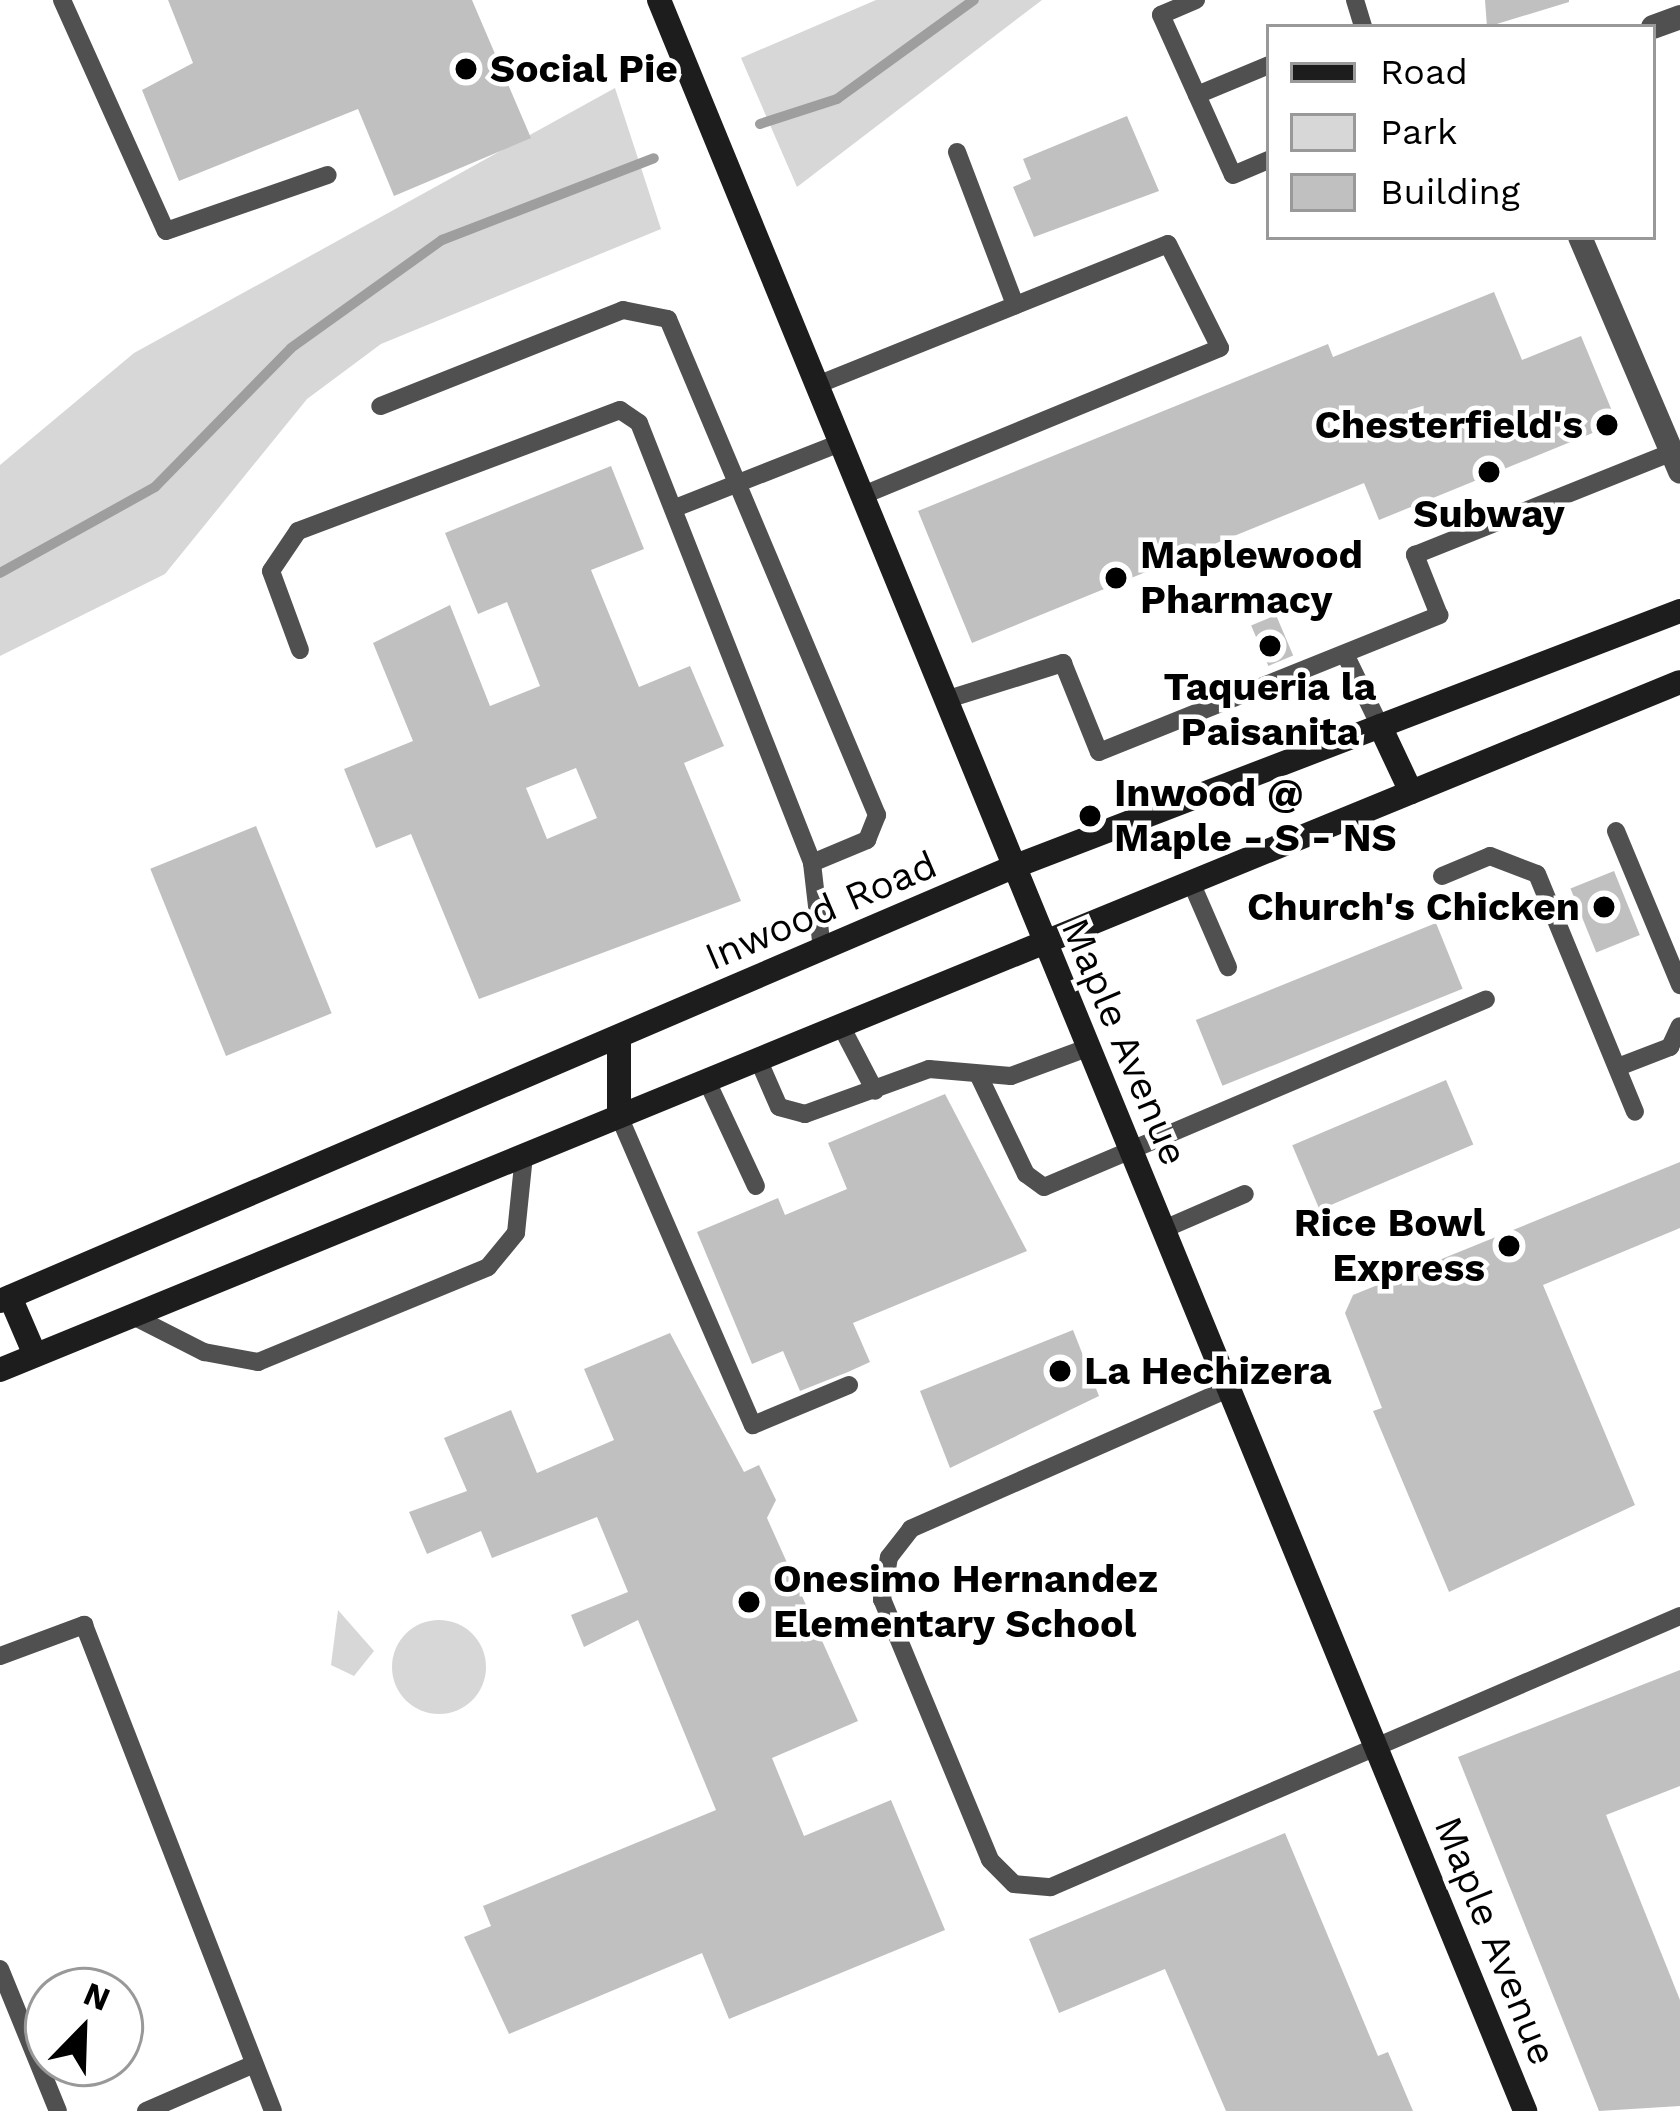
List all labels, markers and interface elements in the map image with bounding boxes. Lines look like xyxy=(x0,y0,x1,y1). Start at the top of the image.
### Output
legend xyxy=(1266,24,1656,240)
place label: Social Pie xyxy=(490,46,678,92)
text: Road xyxy=(1380,51,1468,93)
marker: Social Pie xyxy=(453,56,479,82)
text: Park xyxy=(1380,111,1457,153)
text: Building xyxy=(1380,171,1520,213)
place label: Chesterfield's xyxy=(1314,402,1583,448)
marker: Chesterfield's xyxy=(1594,412,1620,438)
marker: Subway xyxy=(1476,459,1502,485)
place label: Subway xyxy=(1413,491,1565,537)
place label: Maplewood Pharmacy xyxy=(1140,533,1363,624)
marker: Maplewood Pharmacy xyxy=(1103,565,1129,591)
marker: Taqueria la Paisanita xyxy=(1257,633,1283,659)
place label: Taqueria la Paisanita xyxy=(1163,665,1377,756)
place label: Inwood @ Maple - S - NS xyxy=(1114,771,1397,862)
marker: Inwood @ Maple - S - NS xyxy=(1077,803,1103,829)
street label: Inwood Road xyxy=(698,841,944,981)
place label: Church's Chicken xyxy=(1247,884,1580,930)
marker: Church's Chicken xyxy=(1591,894,1617,920)
street label: Maple Avenue xyxy=(1051,911,1197,1173)
place label: Rice Bowl Express xyxy=(1294,1201,1485,1292)
marker: Rice Bowl Express xyxy=(1496,1233,1522,1259)
place label: La Hechizera xyxy=(1084,1348,1332,1394)
marker: La Hechizera xyxy=(1047,1358,1073,1384)
place label: Onesimo Hernandez Elementary School xyxy=(773,1557,1158,1648)
marker: Onesimo Hernandez Elementary School xyxy=(736,1589,762,1615)
street label: Maple Avenue xyxy=(1424,1809,1566,2073)
north arrow xyxy=(24,1967,144,2087)
text: N xyxy=(78,1973,116,2019)

